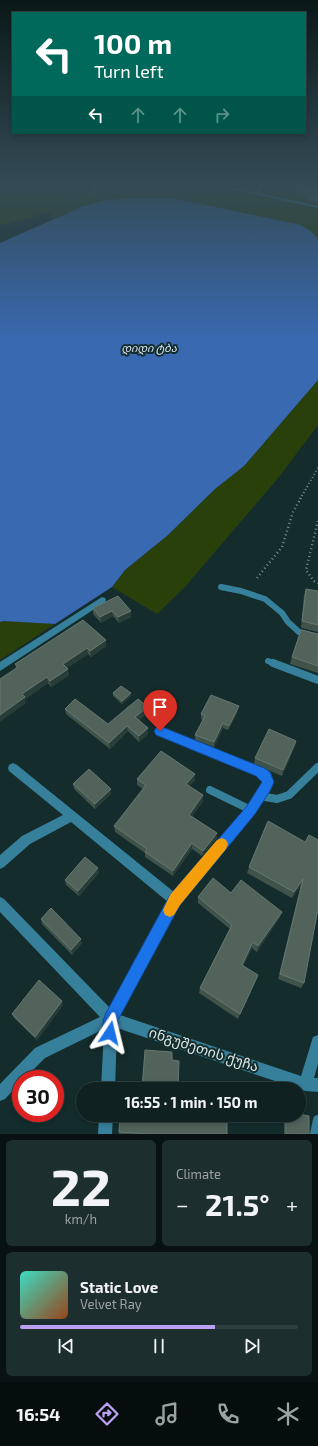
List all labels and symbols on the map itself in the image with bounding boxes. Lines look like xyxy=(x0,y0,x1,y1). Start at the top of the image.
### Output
water label: დიდი ტბა xyxy=(121,341,178,355)
pin xyxy=(143,690,177,731)
position arrow xyxy=(89,1012,131,1054)
street label: ინგუშეთის ქუჩა xyxy=(147,1023,261,1076)
speed limit sign: 30 xyxy=(12,1070,64,1122)

